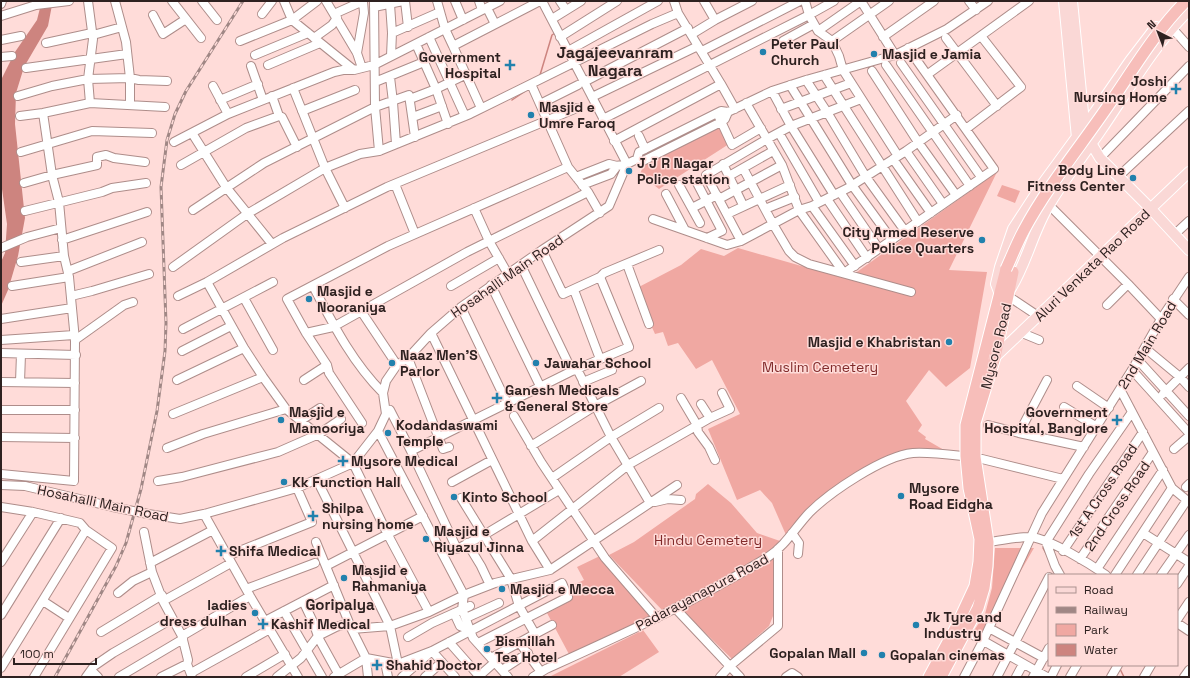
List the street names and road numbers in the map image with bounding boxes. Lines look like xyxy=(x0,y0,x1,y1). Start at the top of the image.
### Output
street label: Aluri Venkata Rao Road xyxy=(1030,205,1154,325)
street label: Hosahalli Main Road xyxy=(447,230,567,322)
street label: 2nd Main Road xyxy=(1114,298,1180,392)
street label: Mysore Road xyxy=(977,301,1015,391)
street label: 1st A Cross Road xyxy=(1065,440,1141,542)
street label: 2nd Cross Road xyxy=(1080,457,1154,555)
street label: Hosahalli Main Road xyxy=(36,480,170,526)
street label: Padarayanapura Road xyxy=(632,549,772,635)

